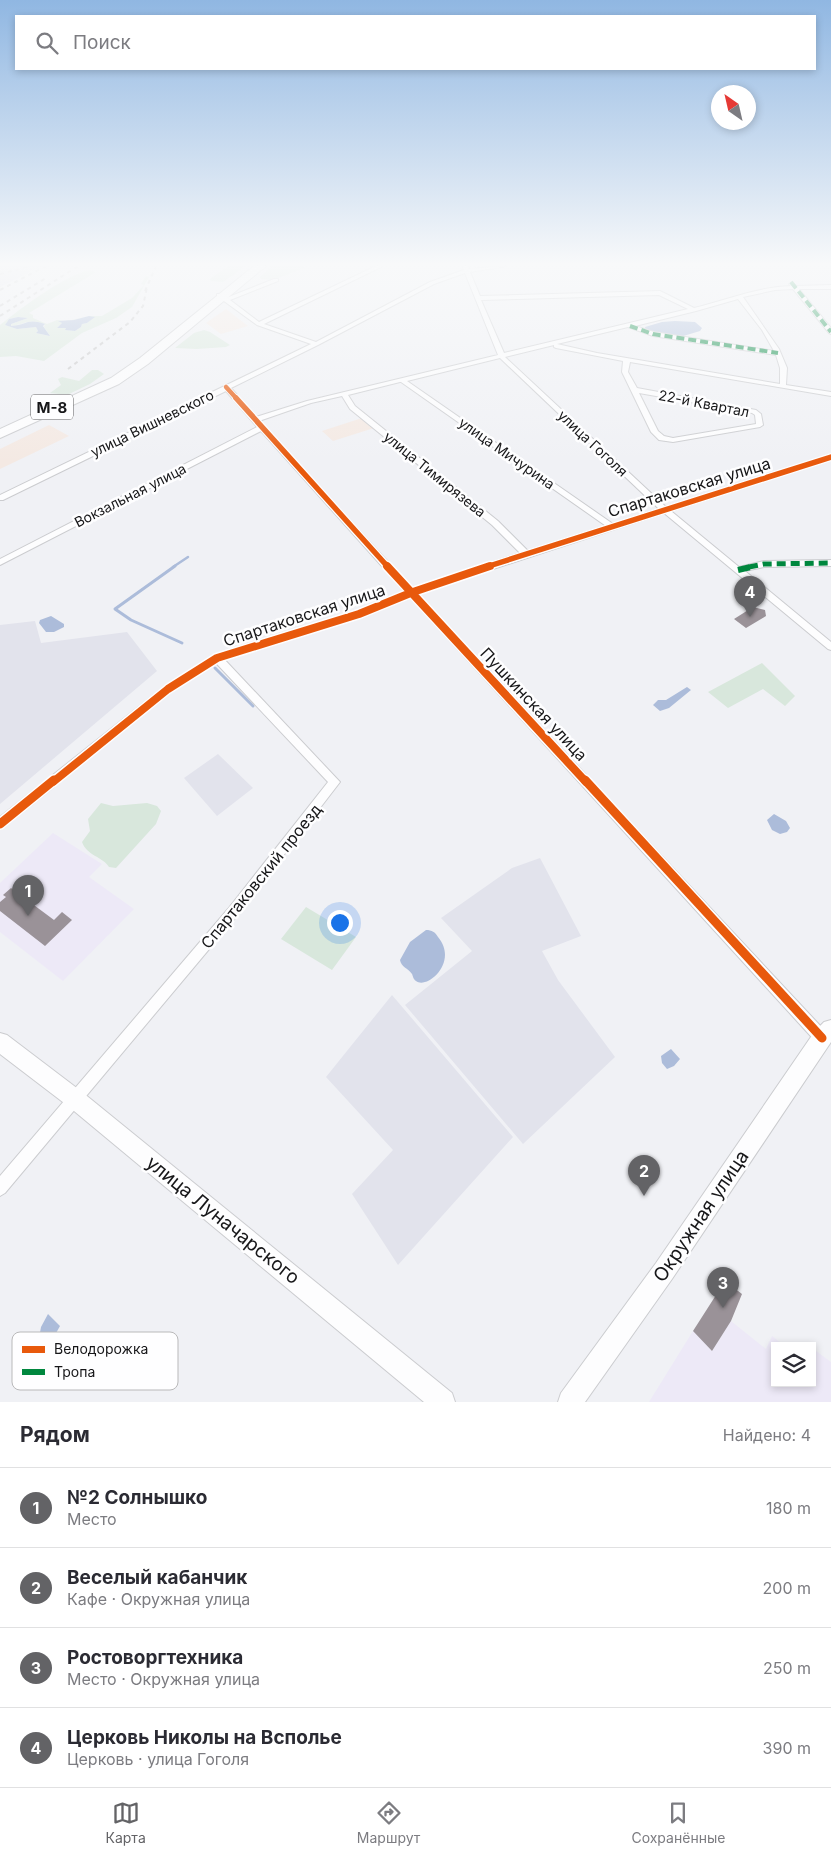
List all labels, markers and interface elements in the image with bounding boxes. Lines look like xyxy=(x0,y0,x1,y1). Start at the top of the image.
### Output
search box xyxy=(15,15,816,70)
icon: search xyxy=(33,29,61,57)
text: Поиск xyxy=(73,31,131,54)
north arrow xyxy=(711,85,756,130)
street label: улица Вишневского xyxy=(88,386,216,460)
street label: 22-й Квартал xyxy=(657,386,751,420)
road number: М-8 xyxy=(31,394,73,420)
street label: улица Гоголя xyxy=(555,406,631,480)
street label: улица Мичурина xyxy=(456,414,558,492)
street label: улица Тимирязева xyxy=(380,428,490,520)
street label: Спартаковская улица xyxy=(605,453,773,521)
street label: Вокзальная улица xyxy=(71,459,189,531)
pin: 4 xyxy=(734,576,766,617)
street label: Спартаковская улица xyxy=(221,579,387,651)
street label: Пушкинская улица xyxy=(476,643,592,765)
street label: Спартаковский проезд xyxy=(196,800,326,952)
pin: 1 xyxy=(12,875,44,916)
your location xyxy=(327,910,353,936)
street label: Окружная улица xyxy=(648,1146,754,1286)
street label: улица Луначарского xyxy=(142,1151,304,1289)
pin: 2 xyxy=(628,1155,660,1196)
pin: 3 xyxy=(707,1267,739,1308)
legend xyxy=(12,1332,178,1390)
text: Велодорожка xyxy=(54,1340,148,1357)
map controls xyxy=(771,1342,816,1387)
button: layers xyxy=(771,1342,816,1387)
text: Тропа xyxy=(54,1363,95,1380)
text: Рядом xyxy=(20,1422,90,1447)
text: Найдено: 4 xyxy=(723,1425,811,1445)
text: №2 Солнышко xyxy=(67,1486,207,1509)
text: 1 xyxy=(33,1498,39,1518)
text: 180 m xyxy=(766,1498,811,1518)
text: Место xyxy=(67,1509,117,1529)
text: Веселый кабанчик xyxy=(67,1566,247,1589)
text: 2 xyxy=(31,1578,41,1598)
text: 200 m xyxy=(763,1578,811,1598)
text: Кафе · Окружная улица xyxy=(67,1589,250,1609)
text: Ростоворгтехника xyxy=(67,1646,243,1669)
text: 3 xyxy=(31,1658,41,1678)
text: 250 m xyxy=(763,1658,811,1678)
text: Место · Окружная улица xyxy=(67,1669,260,1689)
text: Церковь Николы на Всполье xyxy=(67,1726,342,1749)
text: 4 xyxy=(31,1738,41,1758)
text: 390 m xyxy=(763,1738,811,1758)
text: Церковь · улица Гоголя xyxy=(67,1749,249,1769)
tab: Карта xyxy=(106,1799,146,1846)
tab: Маршрут xyxy=(357,1799,420,1846)
tab: Сохранённые xyxy=(631,1799,725,1846)

